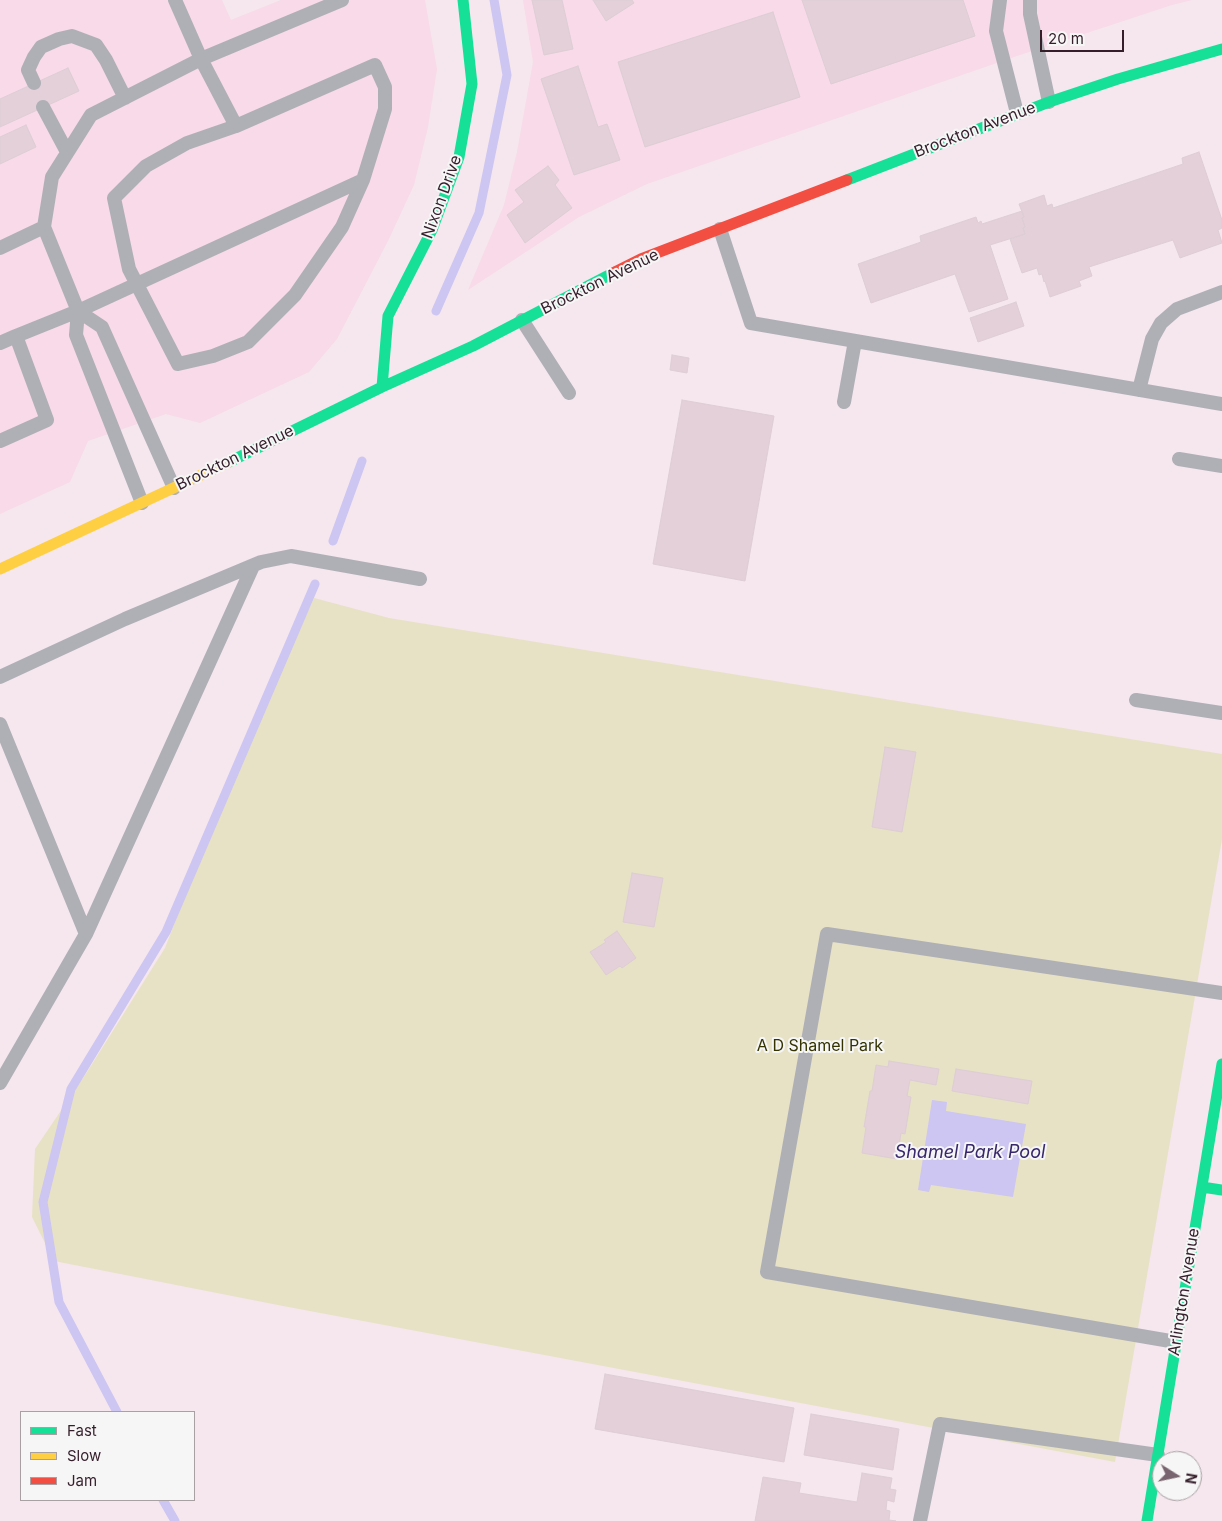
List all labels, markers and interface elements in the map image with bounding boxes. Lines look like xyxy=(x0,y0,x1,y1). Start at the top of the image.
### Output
scale bar xyxy=(1042,20,1126,52)
text: 20 m xyxy=(1048,29,1084,48)
street label: Brockton Avenue xyxy=(912,98,1038,162)
street label: Nixon Drive xyxy=(418,153,466,241)
street label: Brockton Avenue xyxy=(538,245,662,319)
street label: Brockton Avenue xyxy=(173,421,297,495)
park label: A D Shamel Park xyxy=(757,1036,883,1056)
water label: Shamel Park Pool xyxy=(895,1142,1045,1164)
street label: Arlington Avenue xyxy=(1164,1227,1204,1357)
legend xyxy=(20,1411,195,1501)
text: Fast xyxy=(67,1421,97,1440)
text: Slow xyxy=(67,1446,101,1465)
north arrow xyxy=(1152,1451,1202,1501)
text: Jam xyxy=(67,1471,97,1490)
text: N xyxy=(1182,1472,1201,1485)

